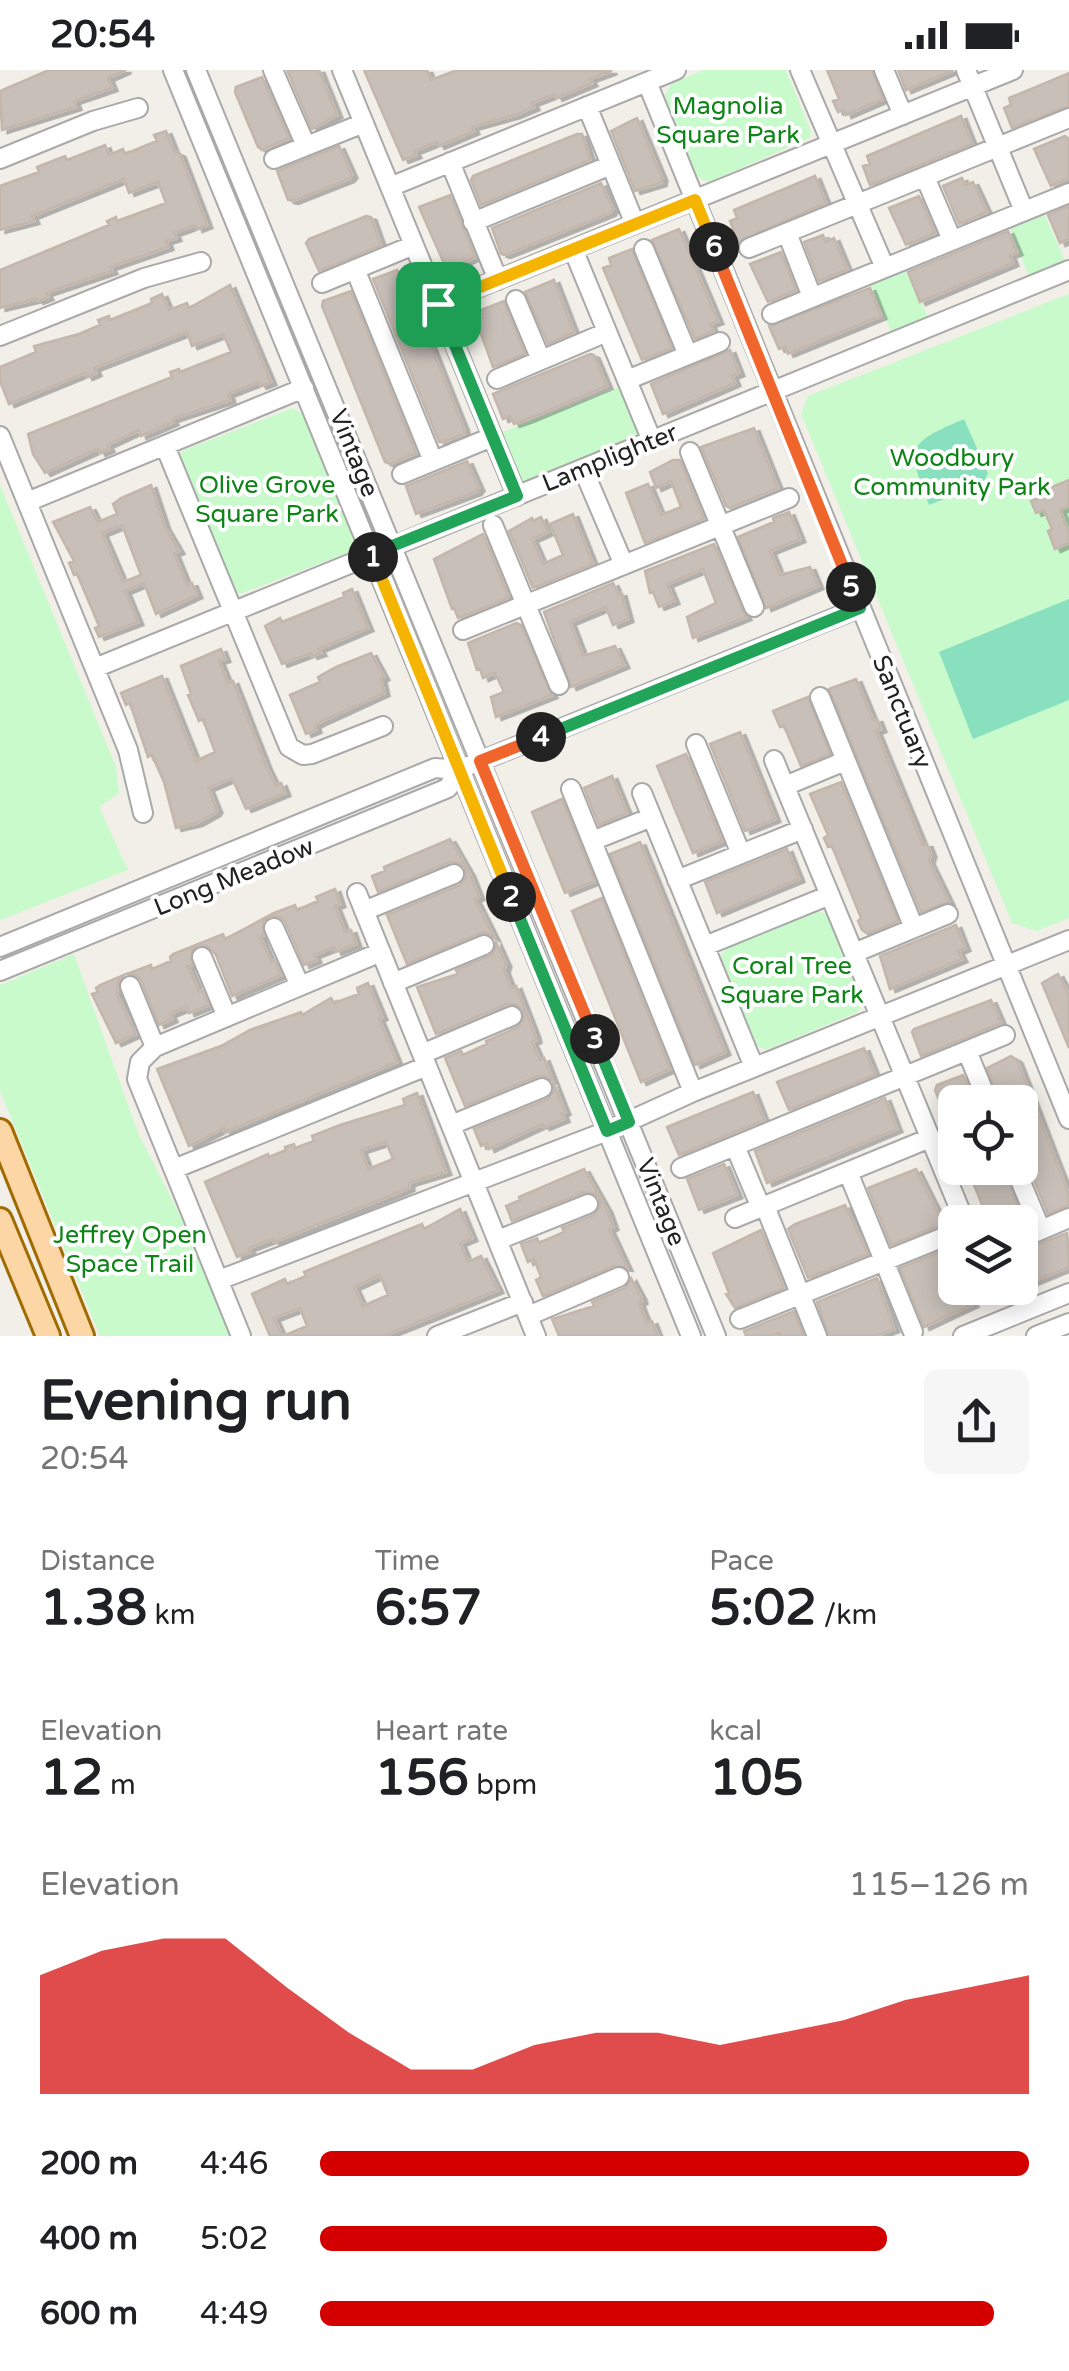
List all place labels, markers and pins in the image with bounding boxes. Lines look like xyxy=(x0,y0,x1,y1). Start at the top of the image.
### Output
pin: 6 xyxy=(689,222,739,272)
pin xyxy=(396,262,481,347)
pin: 1 xyxy=(348,532,398,582)
pin: 5 xyxy=(826,562,876,612)
pin: 4 xyxy=(516,712,566,762)
pin: 2 xyxy=(486,872,536,922)
pin: 3 xyxy=(570,1014,620,1064)

